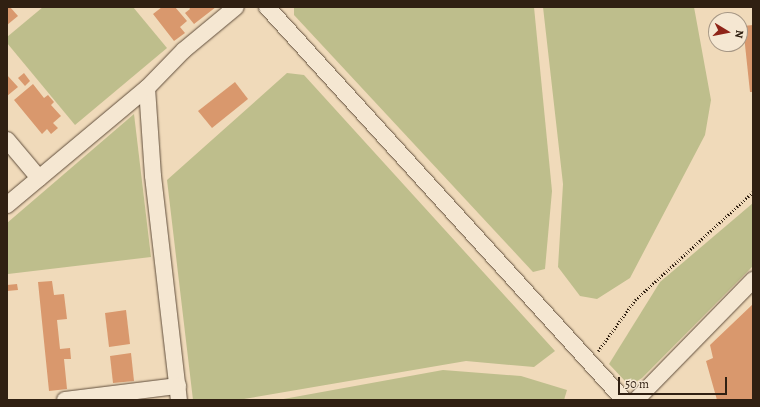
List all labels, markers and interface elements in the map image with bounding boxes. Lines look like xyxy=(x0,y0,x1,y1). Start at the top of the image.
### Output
north arrow xyxy=(708,12,748,52)
text: N xyxy=(731,29,747,39)
scale bar xyxy=(620,369,729,395)
text: 50 m xyxy=(625,376,649,392)

